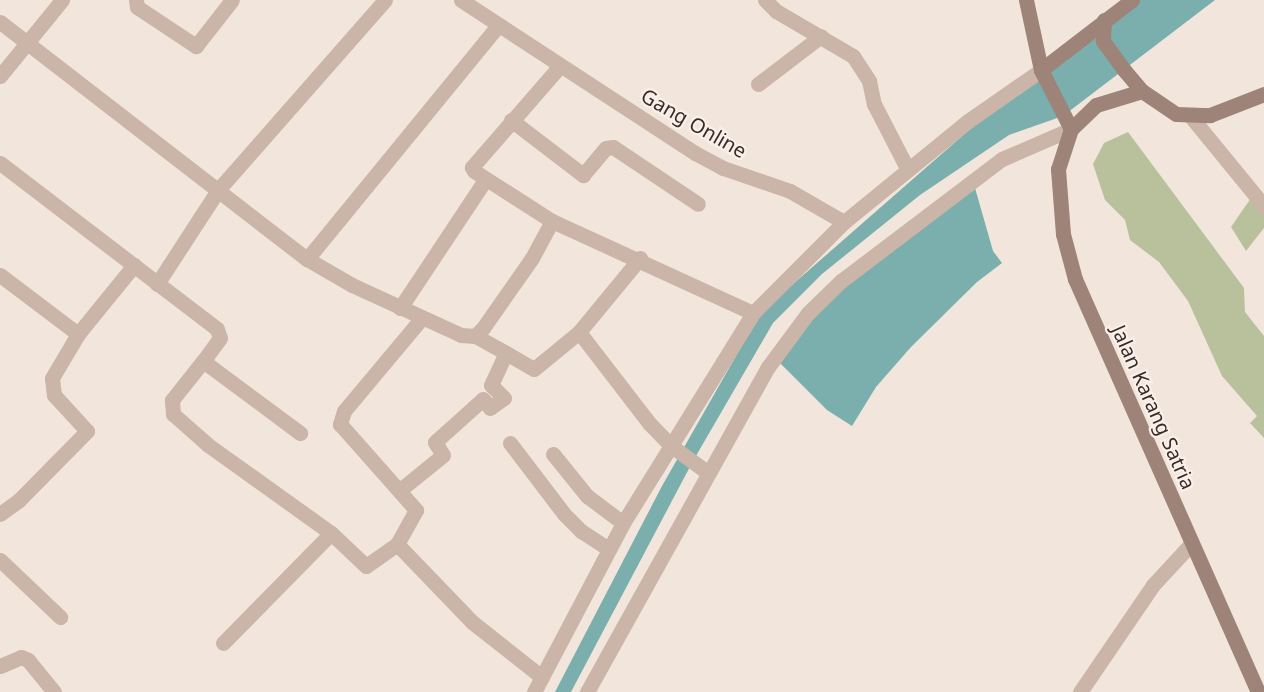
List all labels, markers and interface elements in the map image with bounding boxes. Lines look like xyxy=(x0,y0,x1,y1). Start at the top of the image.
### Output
street label: Gang Online xyxy=(637,83,751,163)
street label: Jalan Karang Satria xyxy=(1107,321,1201,493)

